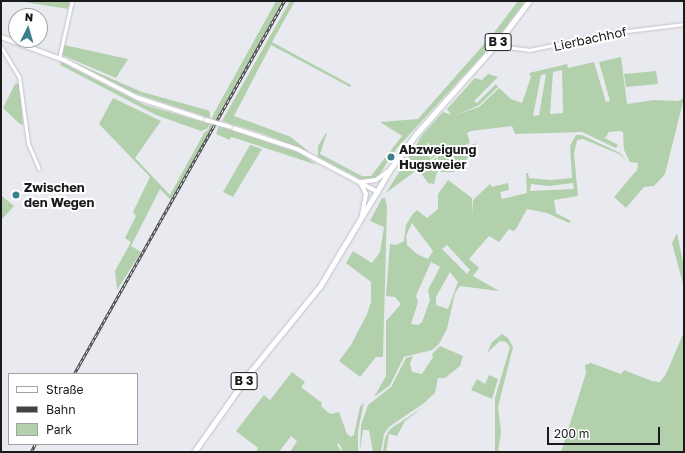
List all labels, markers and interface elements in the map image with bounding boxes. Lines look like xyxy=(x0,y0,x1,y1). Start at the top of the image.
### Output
north arrow xyxy=(8,8,48,48)
text: N xyxy=(24,10,34,23)
street label: Lierbachhof xyxy=(552,24,628,54)
road number: B 3 xyxy=(484,32,512,52)
place label: Abzweigung Hugsweier xyxy=(399,142,476,173)
marker: Abzweigung Hugsweier xyxy=(386,152,396,162)
place label: Zwischen den Wegen xyxy=(24,180,94,211)
marker: Zwischen den Wegen xyxy=(11,190,21,200)
road number: B 3 xyxy=(230,371,258,391)
legend xyxy=(8,373,138,445)
text: Straße xyxy=(46,382,84,397)
text: Bahn xyxy=(46,402,76,417)
scale bar xyxy=(549,419,662,445)
text: Park xyxy=(46,422,72,437)
text: 200 m xyxy=(554,426,589,441)

